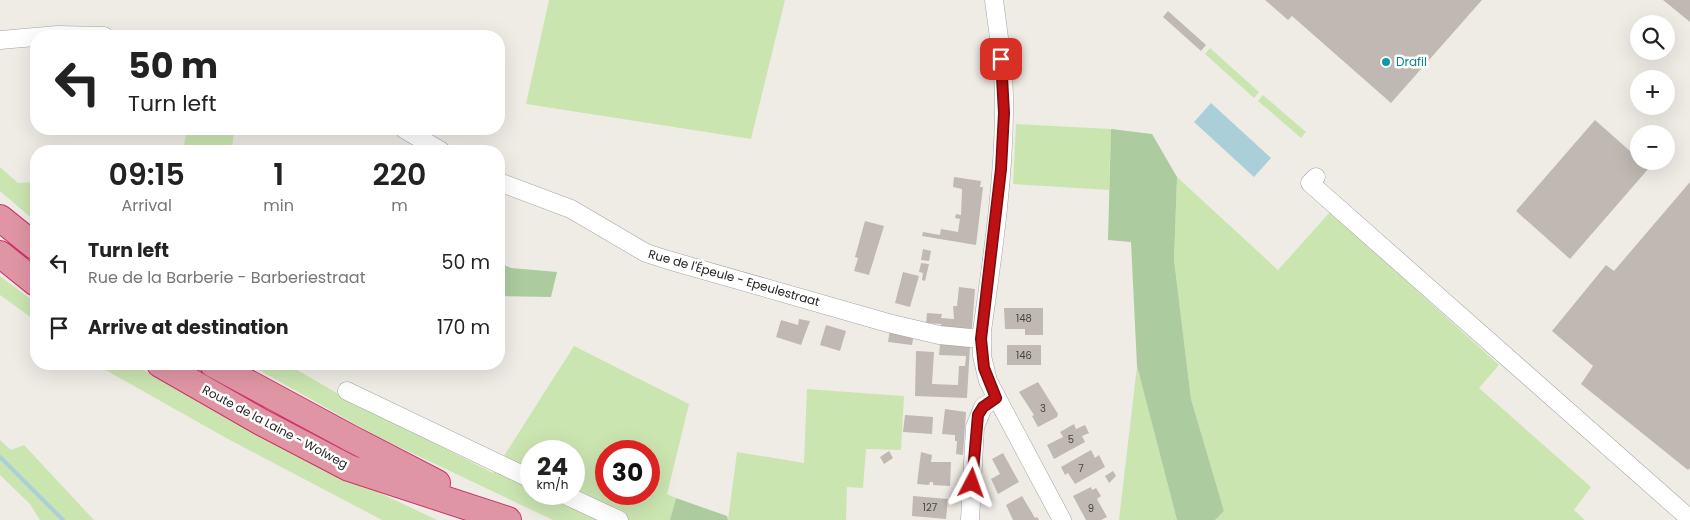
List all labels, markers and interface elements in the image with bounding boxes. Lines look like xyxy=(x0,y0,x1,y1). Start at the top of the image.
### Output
map controls xyxy=(1630,15,1675,170)
button: search xyxy=(1630,15,1675,60)
pin xyxy=(980,38,1022,80)
text: 50 m xyxy=(128,41,218,90)
icon: arrive xyxy=(987,45,1015,73)
icon: left xyxy=(45,50,110,115)
place label: Drafil xyxy=(1396,53,1427,70)
marker: Drafil xyxy=(1380,56,1392,68)
button: + xyxy=(1630,70,1675,115)
text: Turn left xyxy=(128,88,216,119)
button: − xyxy=(1630,125,1675,170)
text: 09:15 xyxy=(109,153,185,196)
text: 1 xyxy=(273,153,284,196)
text: 220 xyxy=(373,153,426,196)
text: Arrival xyxy=(121,194,172,217)
text: min xyxy=(263,194,294,217)
text: m xyxy=(391,194,408,217)
text: Turn left xyxy=(88,237,169,264)
street label: Rue de l'Épeule - Epeulestraat xyxy=(646,245,822,310)
icon: left xyxy=(45,249,73,277)
text: 50 m xyxy=(441,249,490,276)
text: Rue de la Barberie - Barberiestraat xyxy=(88,266,365,289)
house number: 148 xyxy=(1016,311,1032,326)
icon: arrive xyxy=(45,314,73,342)
text: Arrive at destination xyxy=(88,314,289,341)
text: 170 m xyxy=(437,314,490,341)
house number: 146 xyxy=(1016,348,1032,363)
street label: Route de la Laine - Wolweg xyxy=(199,381,351,472)
house number: 3 xyxy=(1040,401,1046,416)
house number: 5 xyxy=(1068,432,1074,447)
speed limit sign: 30 xyxy=(595,440,660,505)
text: 24 xyxy=(537,449,568,484)
position arrow xyxy=(945,456,997,508)
house number: 7 xyxy=(1078,461,1084,476)
text: km/h xyxy=(537,476,568,493)
house number: 127 xyxy=(923,500,938,515)
house number: 9 xyxy=(1088,501,1094,516)

